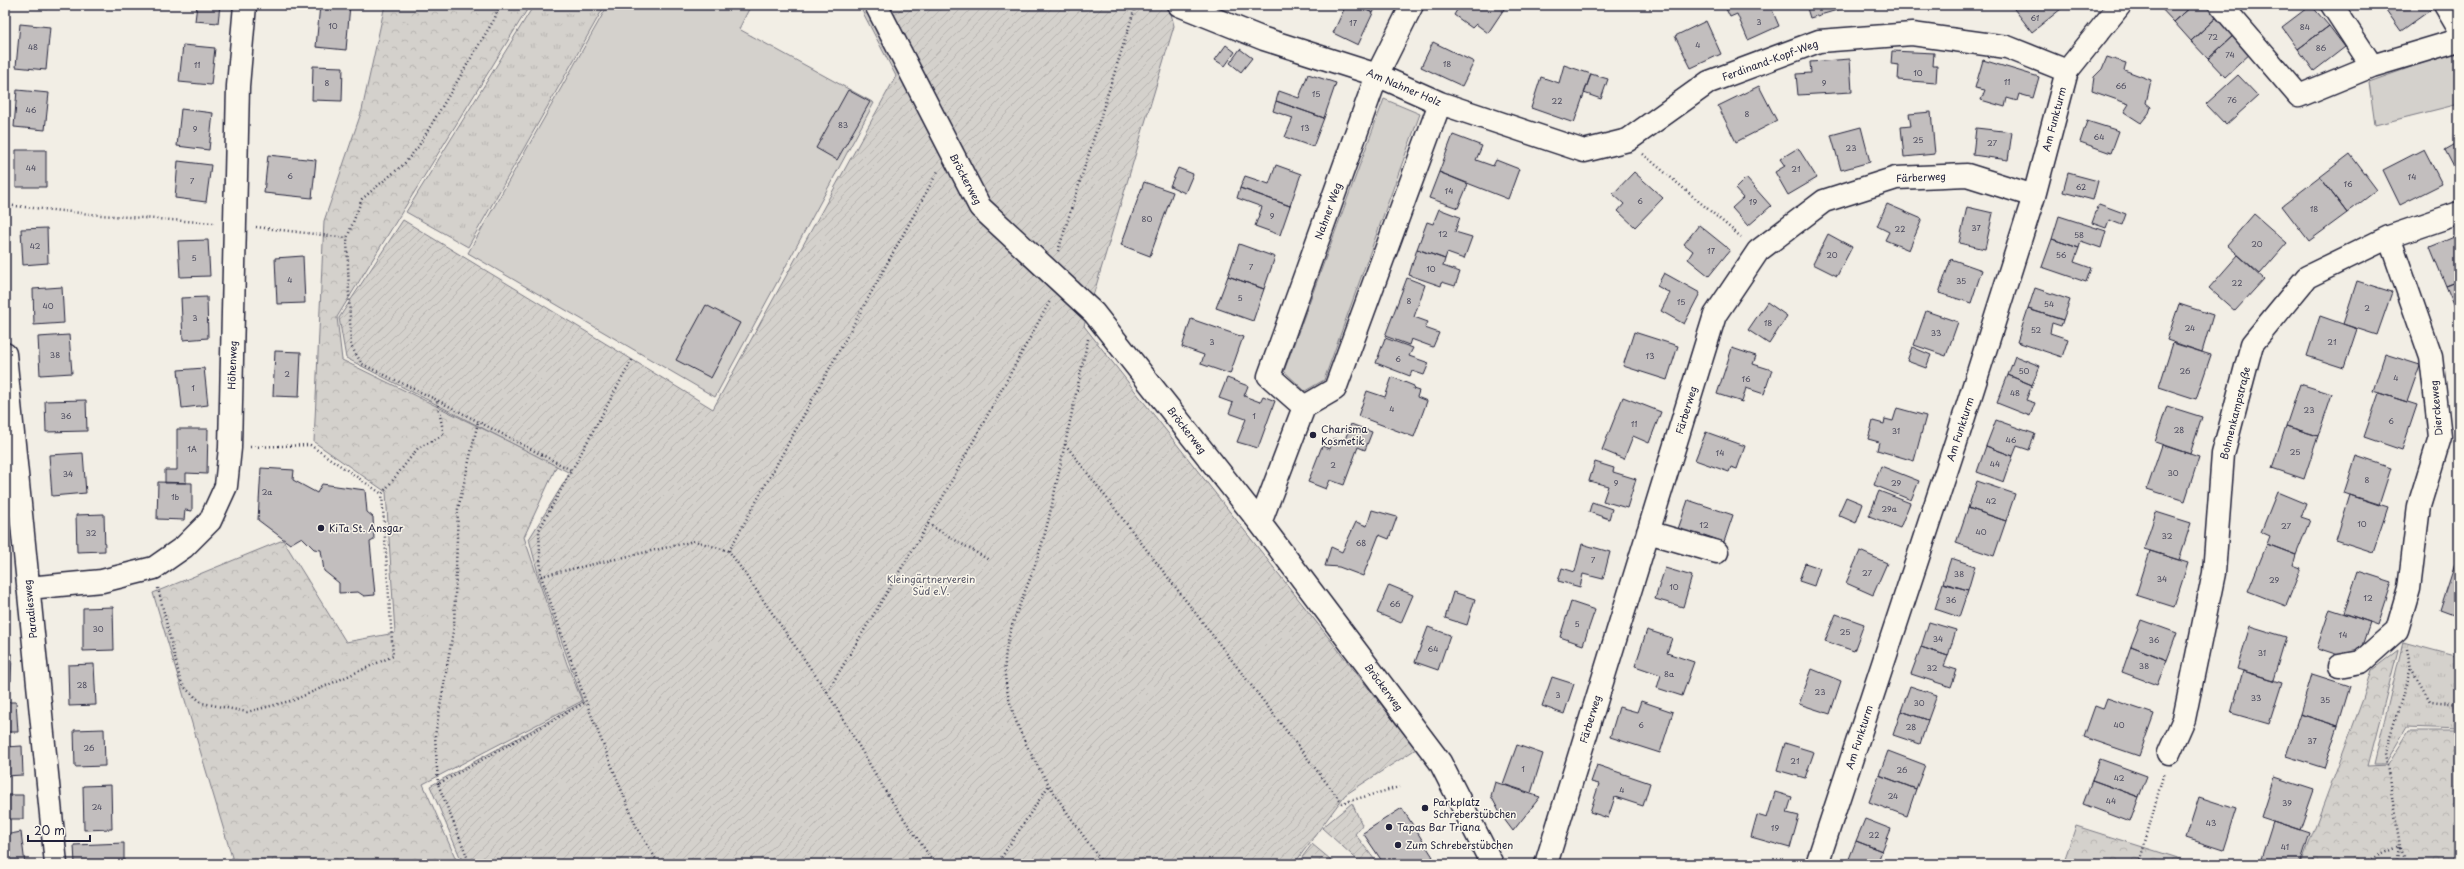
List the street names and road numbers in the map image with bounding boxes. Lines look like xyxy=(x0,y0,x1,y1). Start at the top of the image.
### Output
street label: Ferdinand-Kopf-Weg xyxy=(1720,35,1820,84)
street label: Am Nahner Holz xyxy=(1365,64,1444,109)
street label: Am Funkturm xyxy=(2038,85,2069,153)
street label: Bröckerweg xyxy=(947,150,986,207)
street label: Färberweg xyxy=(1896,168,1946,185)
street label: Nahner Weg xyxy=(1310,180,1345,241)
street label: Höhenweg xyxy=(223,340,240,390)
street label: Bohnenkampstraße xyxy=(2216,365,2253,461)
street label: Dierckeweg xyxy=(2426,380,2445,436)
street label: Färberweg xyxy=(1671,384,1700,436)
street label: Am Funkturm xyxy=(1942,395,1977,463)
street label: Bröckerweg xyxy=(1164,403,1211,456)
street label: Paradiesweg xyxy=(19,579,40,639)
street label: Bröckerweg xyxy=(1362,660,1407,714)
street label: Färberweg xyxy=(1575,693,1604,745)
street label: Am Funkturm xyxy=(1841,703,1876,771)

